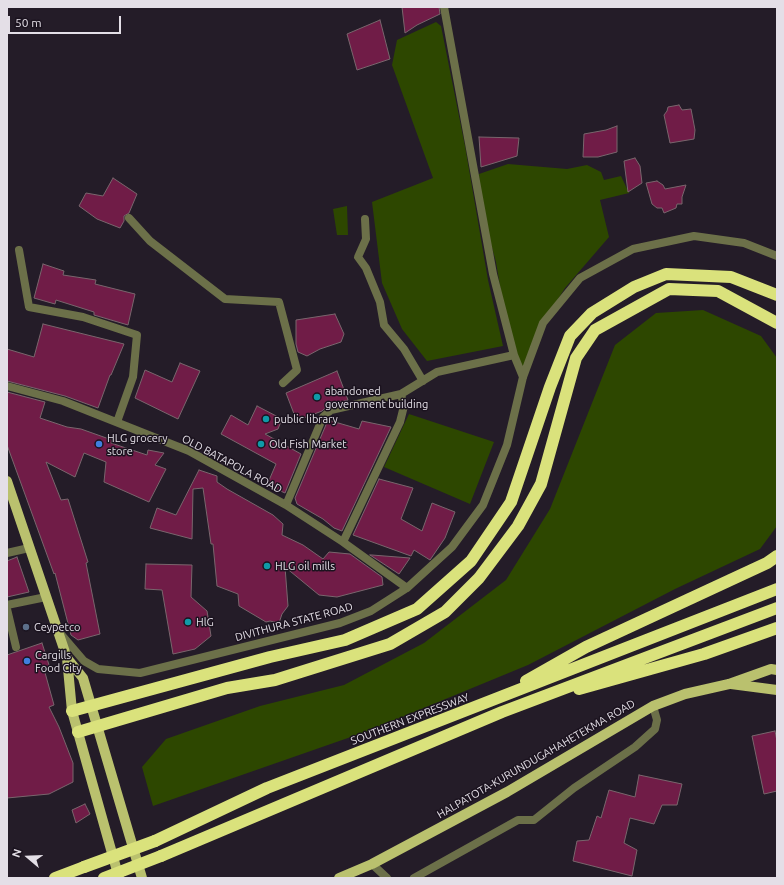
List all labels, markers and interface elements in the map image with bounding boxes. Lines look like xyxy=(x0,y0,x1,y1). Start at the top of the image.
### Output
scale bar xyxy=(10,8,123,34)
text: 50 m xyxy=(15,16,42,29)
place label: abandoned government building xyxy=(325,384,428,410)
marker: abandoned government building xyxy=(312,392,322,402)
place label: public library xyxy=(274,412,338,426)
marker: public library xyxy=(261,414,271,424)
place label: HLG grocery store xyxy=(107,431,168,457)
street label: OLD BATAPOLA ROAD xyxy=(180,432,284,496)
place label: Old Fish Market xyxy=(269,437,347,451)
marker: HLG grocery store xyxy=(94,439,104,449)
marker: Old Fish Market xyxy=(256,439,266,449)
place label: HLG oil mills xyxy=(275,559,335,573)
marker: HLG oil mills xyxy=(262,561,272,571)
street label: DIVITHURA STATE ROAD xyxy=(234,600,354,644)
place label: HlG xyxy=(196,615,214,629)
marker: HlG xyxy=(183,617,193,627)
place label: Ceypetco xyxy=(34,620,80,634)
marker: Ceypetco xyxy=(21,622,31,632)
place label: Cargills Food City xyxy=(35,648,82,674)
marker: Cargills Food City xyxy=(22,656,32,666)
street label: SOUTHERN EXPRESSWAY xyxy=(349,690,471,748)
street label: HALPATOTA-KURUNDUGAHAHETEKMA ROAD xyxy=(435,697,637,821)
north arrow xyxy=(8,837,48,877)
text: N xyxy=(10,847,24,859)

